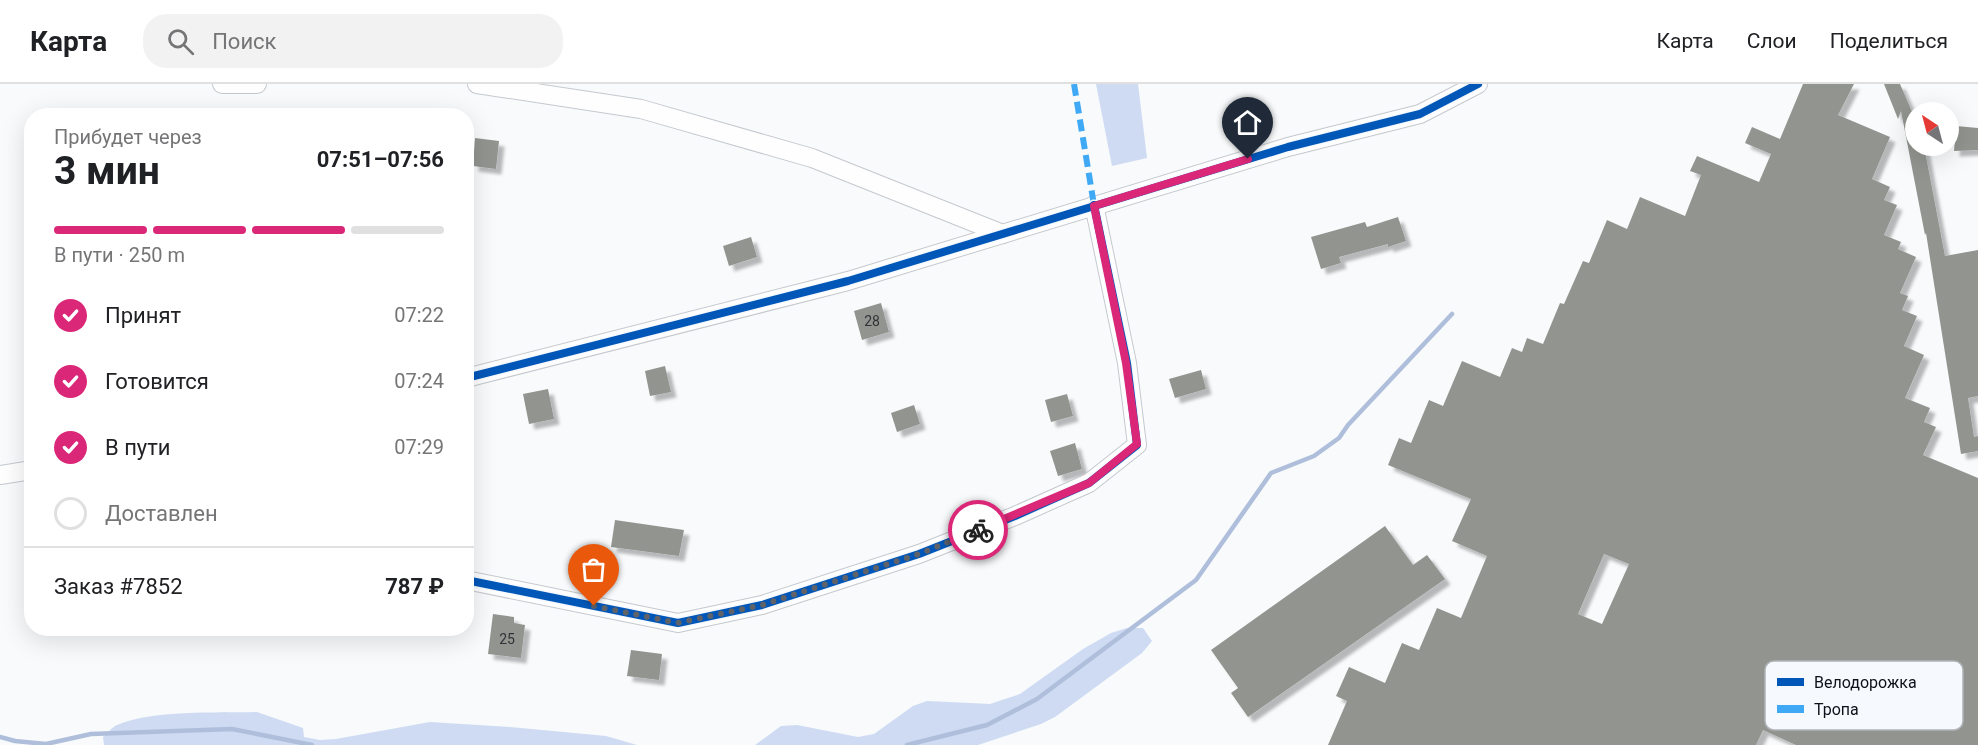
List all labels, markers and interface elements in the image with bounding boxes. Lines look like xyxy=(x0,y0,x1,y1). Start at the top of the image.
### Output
search box xyxy=(143,14,563,68)
text: Карта xyxy=(30,25,107,58)
icon: search xyxy=(164,25,197,58)
text: Поиск xyxy=(212,29,277,54)
text: Карта xyxy=(1657,29,1714,53)
text: Слои xyxy=(1747,29,1797,53)
text: Поделиться xyxy=(1830,29,1948,53)
pin xyxy=(1222,97,1273,159)
north arrow xyxy=(1905,102,1959,156)
map controls xyxy=(1905,102,1959,156)
icon: home xyxy=(1231,106,1264,139)
text: Прибудет через xyxy=(54,125,202,149)
text: 07:51–07:56 xyxy=(317,147,444,172)
text: 3 мин xyxy=(54,148,160,194)
text: В пути · 250 m xyxy=(54,243,185,267)
icon: check xyxy=(54,299,87,332)
text: Принят xyxy=(105,303,181,328)
text: 07:22 xyxy=(394,303,444,327)
house number: 28 xyxy=(864,313,880,329)
icon: check xyxy=(54,365,87,398)
text: Готовится xyxy=(105,369,209,394)
text: 07:24 xyxy=(394,369,444,393)
icon: check xyxy=(54,431,87,464)
text: В пути xyxy=(105,435,171,460)
text: 07:29 xyxy=(394,435,444,459)
courier xyxy=(948,500,1008,560)
text: Доставлен xyxy=(105,501,218,526)
icon: bike xyxy=(962,514,995,547)
pin xyxy=(568,544,619,606)
icon: bag xyxy=(577,553,610,586)
text: Заказ #7852 xyxy=(54,574,183,599)
text: 787 ₽ xyxy=(385,574,444,599)
house number: 25 xyxy=(499,631,515,647)
legend xyxy=(1765,661,1963,730)
text: Велодорожка xyxy=(1814,673,1917,692)
text: Тропа xyxy=(1814,700,1859,719)

